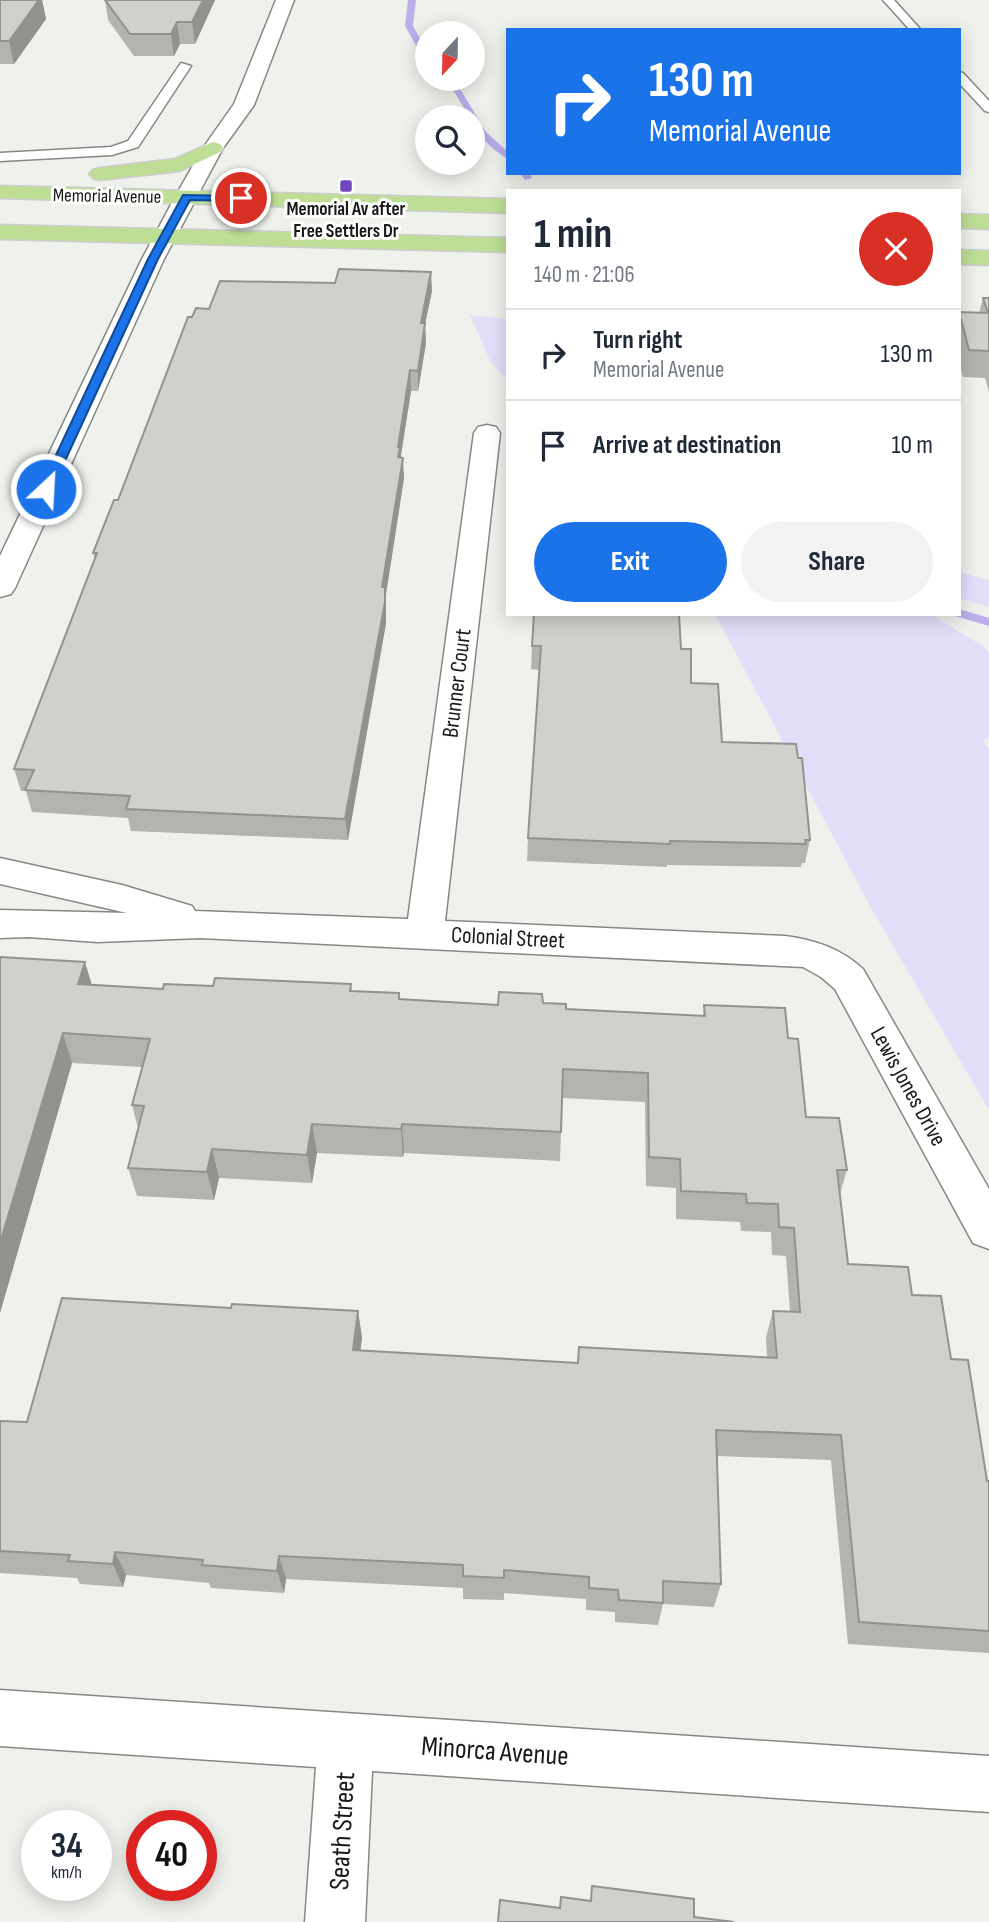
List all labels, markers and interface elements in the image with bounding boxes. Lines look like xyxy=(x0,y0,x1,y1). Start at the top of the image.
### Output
north arrow xyxy=(415,21,485,91)
map controls xyxy=(415,21,485,175)
text: 130 m xyxy=(649,52,754,111)
icon: right xyxy=(534,56,625,147)
button: search xyxy=(415,105,485,175)
text: Memorial Avenue xyxy=(649,112,831,151)
pin xyxy=(211,168,271,228)
marker: Memorial Av after Free Settlers Dr xyxy=(338,178,354,194)
icon: arrive xyxy=(222,179,260,217)
street label: Memorial Avenue xyxy=(53,184,161,209)
place label: Memorial Av after Free Settlers Dr xyxy=(287,198,406,243)
text: 1 min xyxy=(534,209,612,260)
button: close xyxy=(859,212,933,286)
text: 140 m · 21:06 xyxy=(534,261,635,289)
text: Turn right xyxy=(593,325,682,356)
icon: right xyxy=(534,336,572,374)
text: 130 m xyxy=(881,339,933,370)
text: Memorial Avenue xyxy=(593,356,724,384)
icon: arrive xyxy=(534,427,572,465)
text: Arrive at destination xyxy=(593,430,781,461)
text: 10 m xyxy=(891,430,933,461)
position arrow xyxy=(9,452,83,526)
button: Exit xyxy=(534,522,727,602)
button: Share xyxy=(741,522,933,602)
street label: Brunner Court xyxy=(436,627,478,739)
street label: Colonial Street xyxy=(450,921,565,955)
street label: Lewis Jones Drive xyxy=(864,1022,952,1151)
street label: Minorca Avenue xyxy=(420,1730,570,1773)
street label: Seath Street xyxy=(323,1771,362,1891)
speed limit sign: 40 xyxy=(126,1810,217,1901)
text: 34 xyxy=(51,1825,83,1868)
text: km/h xyxy=(51,1862,82,1883)

